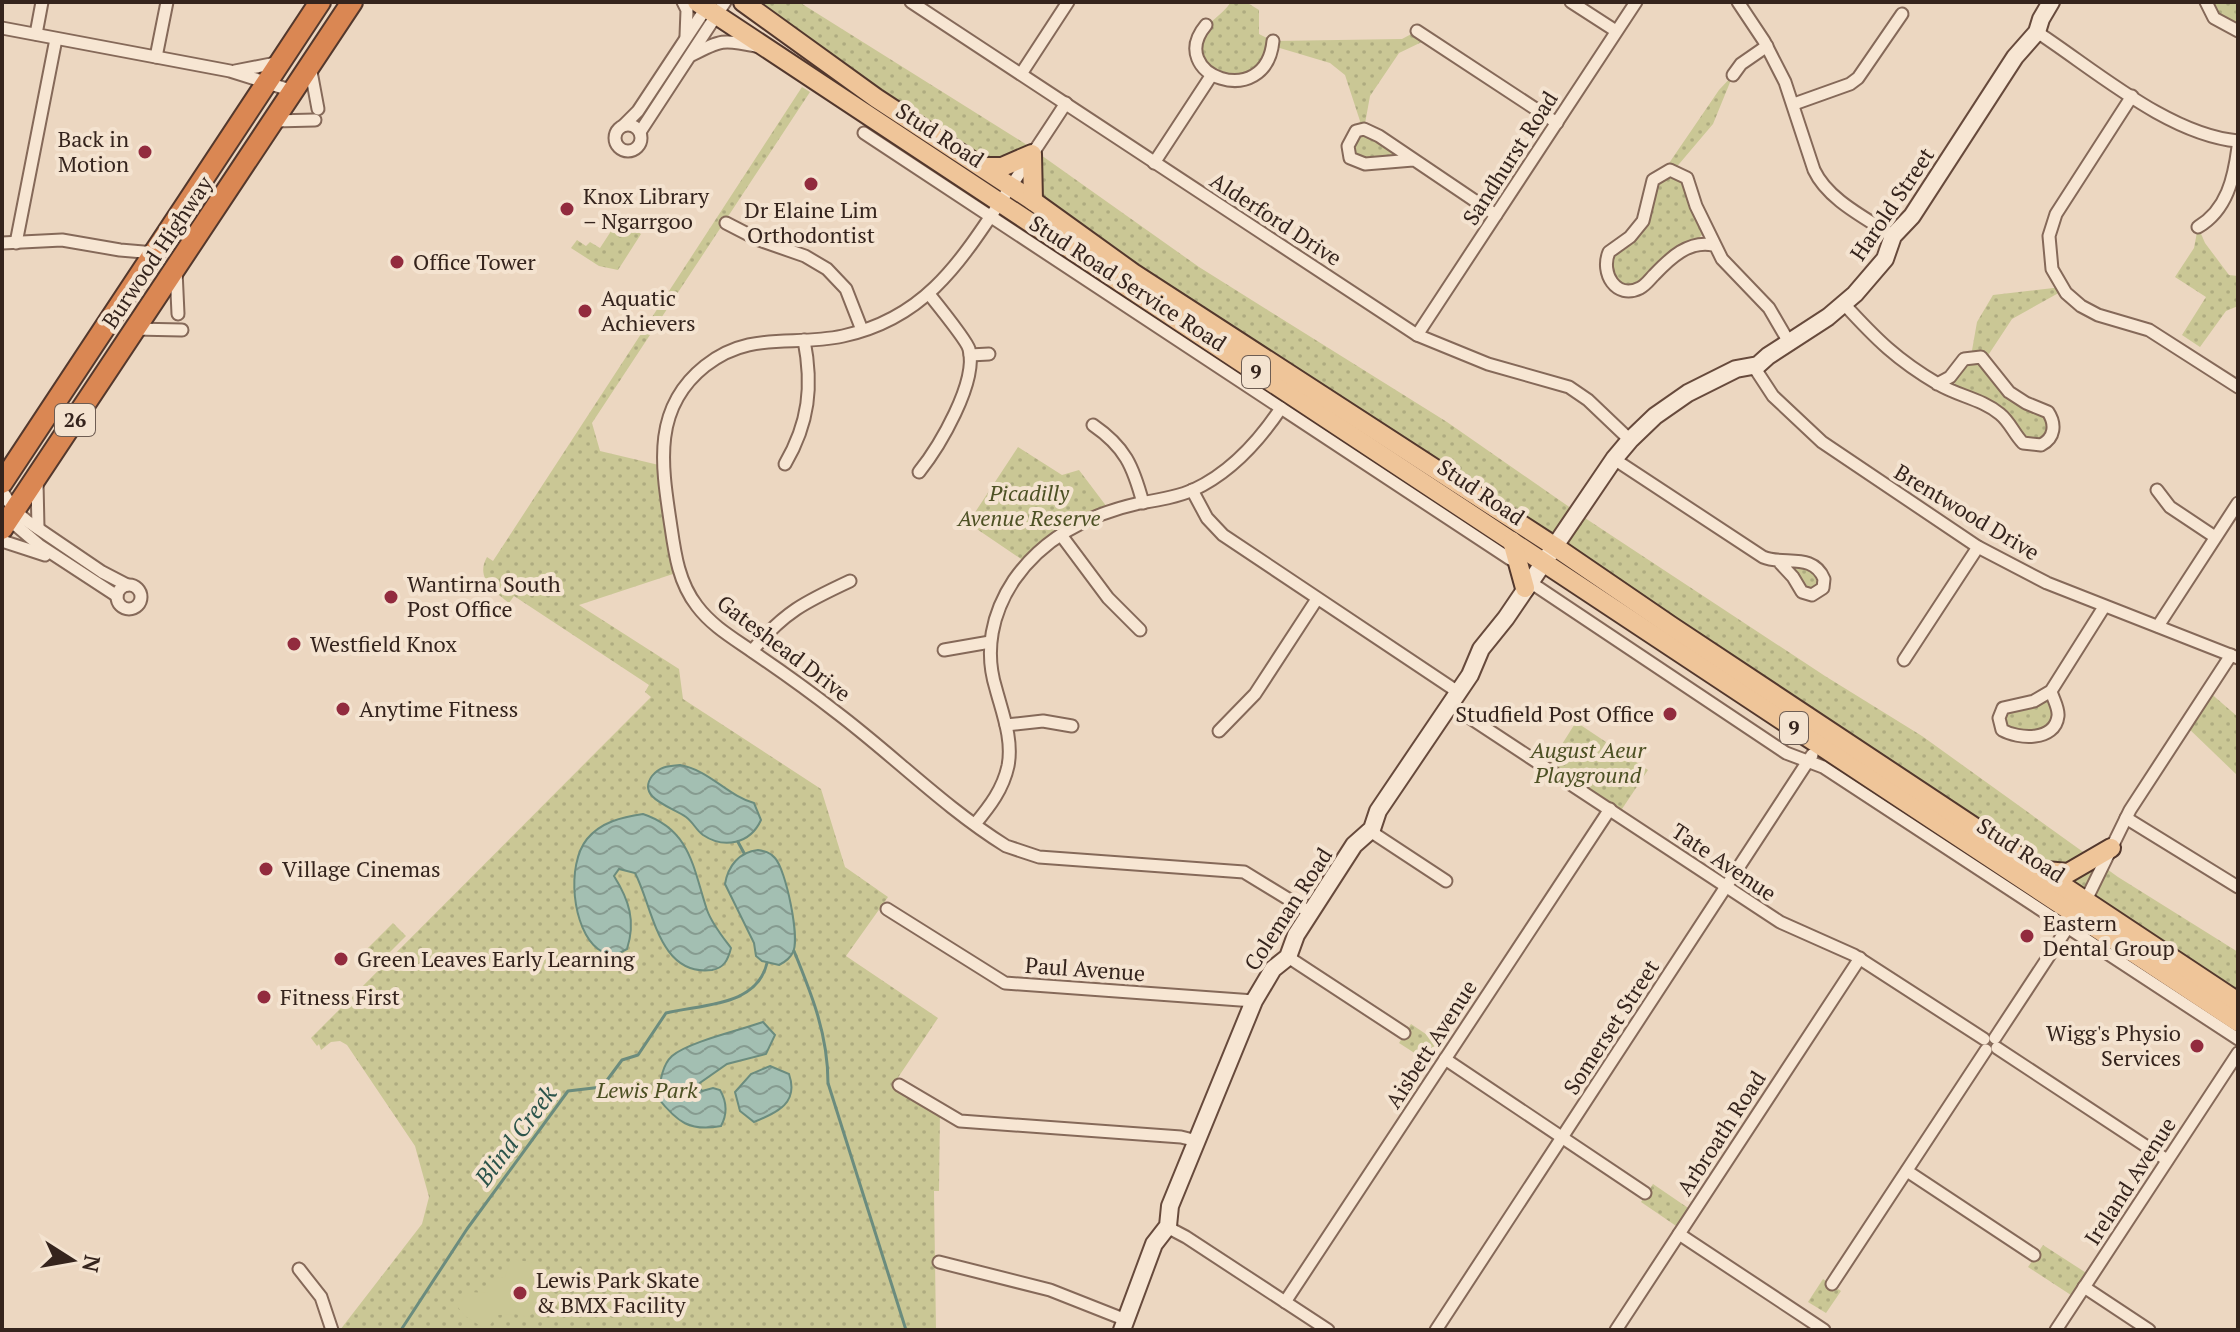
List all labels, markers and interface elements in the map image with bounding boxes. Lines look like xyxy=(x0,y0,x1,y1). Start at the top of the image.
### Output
street label: Sandhurst Road xyxy=(1455,85,1564,230)
street label: Stud Road xyxy=(891,95,990,174)
place label: Back in Motion xyxy=(58,124,129,178)
street label: Harold Street xyxy=(1843,141,1940,266)
marker: Back in Motion xyxy=(136,143,154,161)
street label: Alderford Drive xyxy=(1205,165,1348,272)
street label: Burwood Highway xyxy=(95,169,219,334)
marker: Dr Elaine Lim Orthodontist xyxy=(802,175,820,193)
place label: Knox Library – Ngarrgoo xyxy=(583,181,710,235)
place label: Dr Elaine Lim Orthodontist xyxy=(744,195,878,249)
marker: Knox Library – Ngarrgoo xyxy=(558,200,576,218)
street label: Stud Road Service Road xyxy=(1024,208,1232,357)
place label: Office Tower xyxy=(413,247,536,276)
marker: Office Tower xyxy=(388,253,406,271)
place label: Aquatic Achievers xyxy=(601,283,696,337)
marker: Aquatic Achievers xyxy=(576,302,594,320)
road number: 9 xyxy=(1242,356,1270,388)
road number: 26 xyxy=(55,404,95,436)
street label: Stud Road xyxy=(1432,452,1531,531)
street label: Brentwood Drive xyxy=(1889,457,2045,566)
park label: Picadilly Avenue Reserve xyxy=(956,478,1100,532)
place label: Wantirna South Post Office xyxy=(407,569,561,623)
marker: Wantirna South Post Office xyxy=(382,588,400,606)
street label: Gateshead Drive xyxy=(712,588,857,707)
place label: Westfield Knox xyxy=(310,629,457,658)
marker: Westfield Knox xyxy=(285,635,303,653)
place label: Anytime Fitness xyxy=(359,694,518,723)
place label: Studfield Post Office xyxy=(1455,699,1654,728)
marker: Anytime Fitness xyxy=(334,700,352,718)
marker: Studfield Post Office xyxy=(1661,705,1679,723)
road number: 9 xyxy=(1780,712,1808,744)
park label: August Aeur Playground xyxy=(1528,735,1647,789)
street label: Stud Road xyxy=(1972,810,2071,889)
street label: Tate Avenue xyxy=(1666,816,1782,907)
street label: Coleman Road xyxy=(1237,842,1338,976)
place label: Village Cinemas xyxy=(282,854,441,883)
marker: Village Cinemas xyxy=(257,860,275,878)
place label: Eastern Dental Group xyxy=(2043,908,2175,962)
marker: Eastern Dental Group xyxy=(2018,927,2036,945)
place label: Green Leaves Early Learning xyxy=(357,944,635,973)
marker: Green Leaves Early Learning xyxy=(332,950,350,968)
street label: Paul Avenue xyxy=(1024,950,1146,987)
street label: Somerset Street xyxy=(1556,954,1665,1100)
street label: Aisbett Avenue xyxy=(1378,974,1483,1113)
place label: Fitness First xyxy=(280,982,400,1011)
marker: Fitness First xyxy=(255,988,273,1006)
place label: Wigg's Physio Services xyxy=(2046,1018,2181,1072)
marker: Wigg's Physio Services xyxy=(2188,1037,2206,1055)
street label: Arbroath Road xyxy=(1670,1065,1772,1200)
park label: Lewis Park xyxy=(595,1075,698,1104)
water label: Blind Creek xyxy=(466,1078,564,1193)
street label: Ireland Avenue xyxy=(2077,1111,2182,1250)
north arrow xyxy=(32,1220,112,1300)
text: N xyxy=(76,1253,108,1275)
place label: Lewis Park Skate & BMX Facility xyxy=(536,1265,699,1319)
marker: Lewis Park Skate & BMX Facility xyxy=(511,1284,529,1302)

